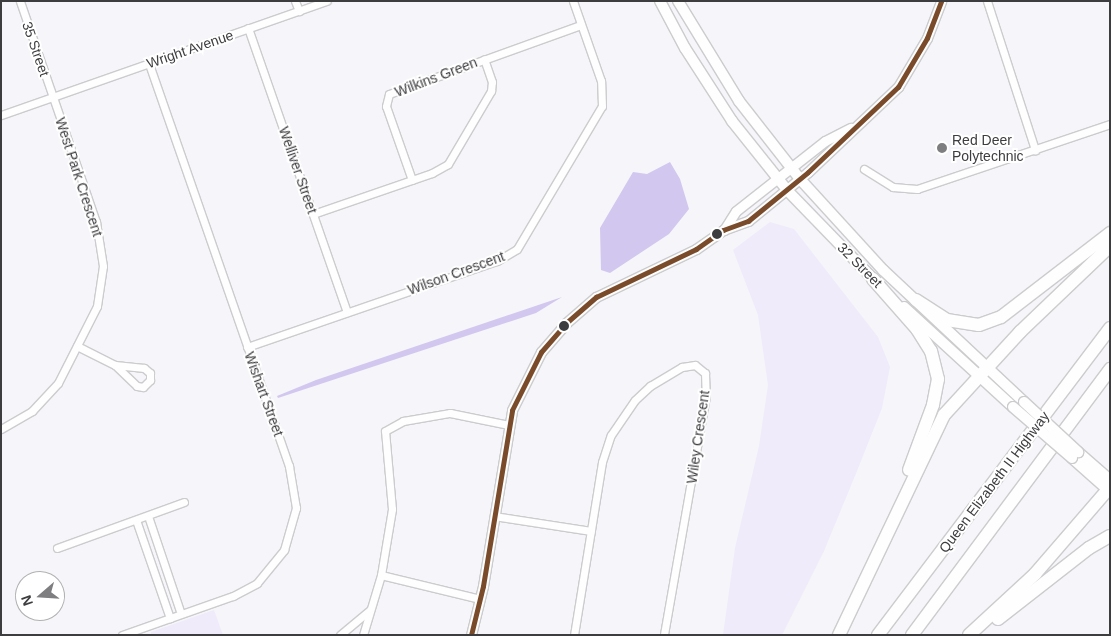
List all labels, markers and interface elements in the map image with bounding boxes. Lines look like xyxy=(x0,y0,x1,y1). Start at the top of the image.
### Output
street label: 35 Street xyxy=(19,19,53,79)
street label: Wright Avenue xyxy=(144,26,236,72)
street label: Wilkins Green xyxy=(392,54,480,100)
street label: West Park Crescent xyxy=(52,115,106,239)
street label: Welliver Street xyxy=(275,124,321,216)
place label: Red Deer Polytechnic xyxy=(952,132,1024,164)
marker: Red Deer Polytechnic xyxy=(936,142,948,154)
unlabelled marker xyxy=(712,229,722,239)
street label: 32 Street xyxy=(834,239,886,291)
street label: Wilson Crescent xyxy=(405,248,507,298)
unlabelled marker xyxy=(559,321,569,331)
street label: Wishart Street xyxy=(241,349,287,439)
street label: Wiley Crescent xyxy=(683,389,713,485)
street label: Queen Elizabeth II Highway xyxy=(935,408,1053,556)
north arrow xyxy=(15,571,65,621)
text: N xyxy=(18,593,36,608)

